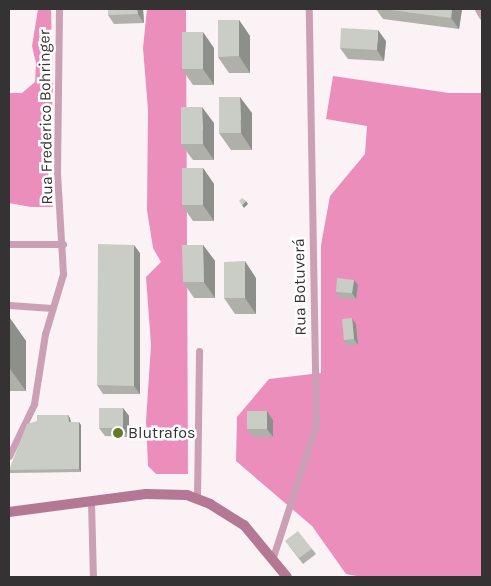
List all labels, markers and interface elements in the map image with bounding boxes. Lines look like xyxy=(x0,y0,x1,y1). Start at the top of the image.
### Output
street label: Rua Frederico Bohringer xyxy=(35,29,57,205)
street label: Rua Botuverá xyxy=(290,238,310,336)
place label: Blutrafos xyxy=(128,423,195,443)
marker: Blutrafos xyxy=(112,427,124,439)

